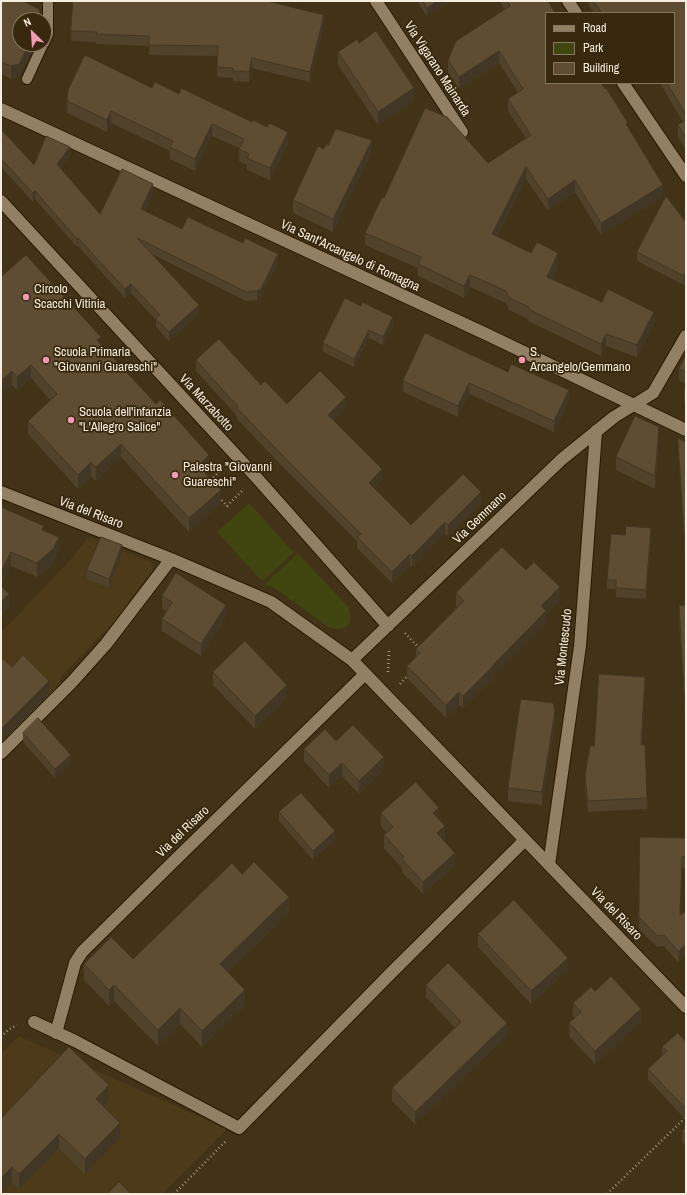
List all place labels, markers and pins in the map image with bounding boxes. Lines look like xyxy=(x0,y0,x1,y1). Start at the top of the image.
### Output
place label: Circolo Scacchi Vitinia xyxy=(34,282,106,313)
marker: Circolo Scacchi Vitinia xyxy=(21,292,31,302)
place label: Scuola Primaria "Giovanni Guareschi" xyxy=(54,345,157,376)
place label: S. Arcangelo/Gemmano xyxy=(530,345,631,376)
marker: Scuola Primaria "Giovanni Guareschi" xyxy=(41,355,51,365)
marker: S. Arcangelo/Gemmano xyxy=(517,355,527,365)
place label: Scuola dell'infanzia "L'Allegro Salice" xyxy=(79,405,171,436)
marker: Scuola dell'infanzia "L'Allegro Salice" xyxy=(66,415,76,425)
place label: Palestra "Giovanni Guareschi" xyxy=(183,460,272,491)
marker: Palestra "Giovanni Guareschi" xyxy=(170,470,180,480)

